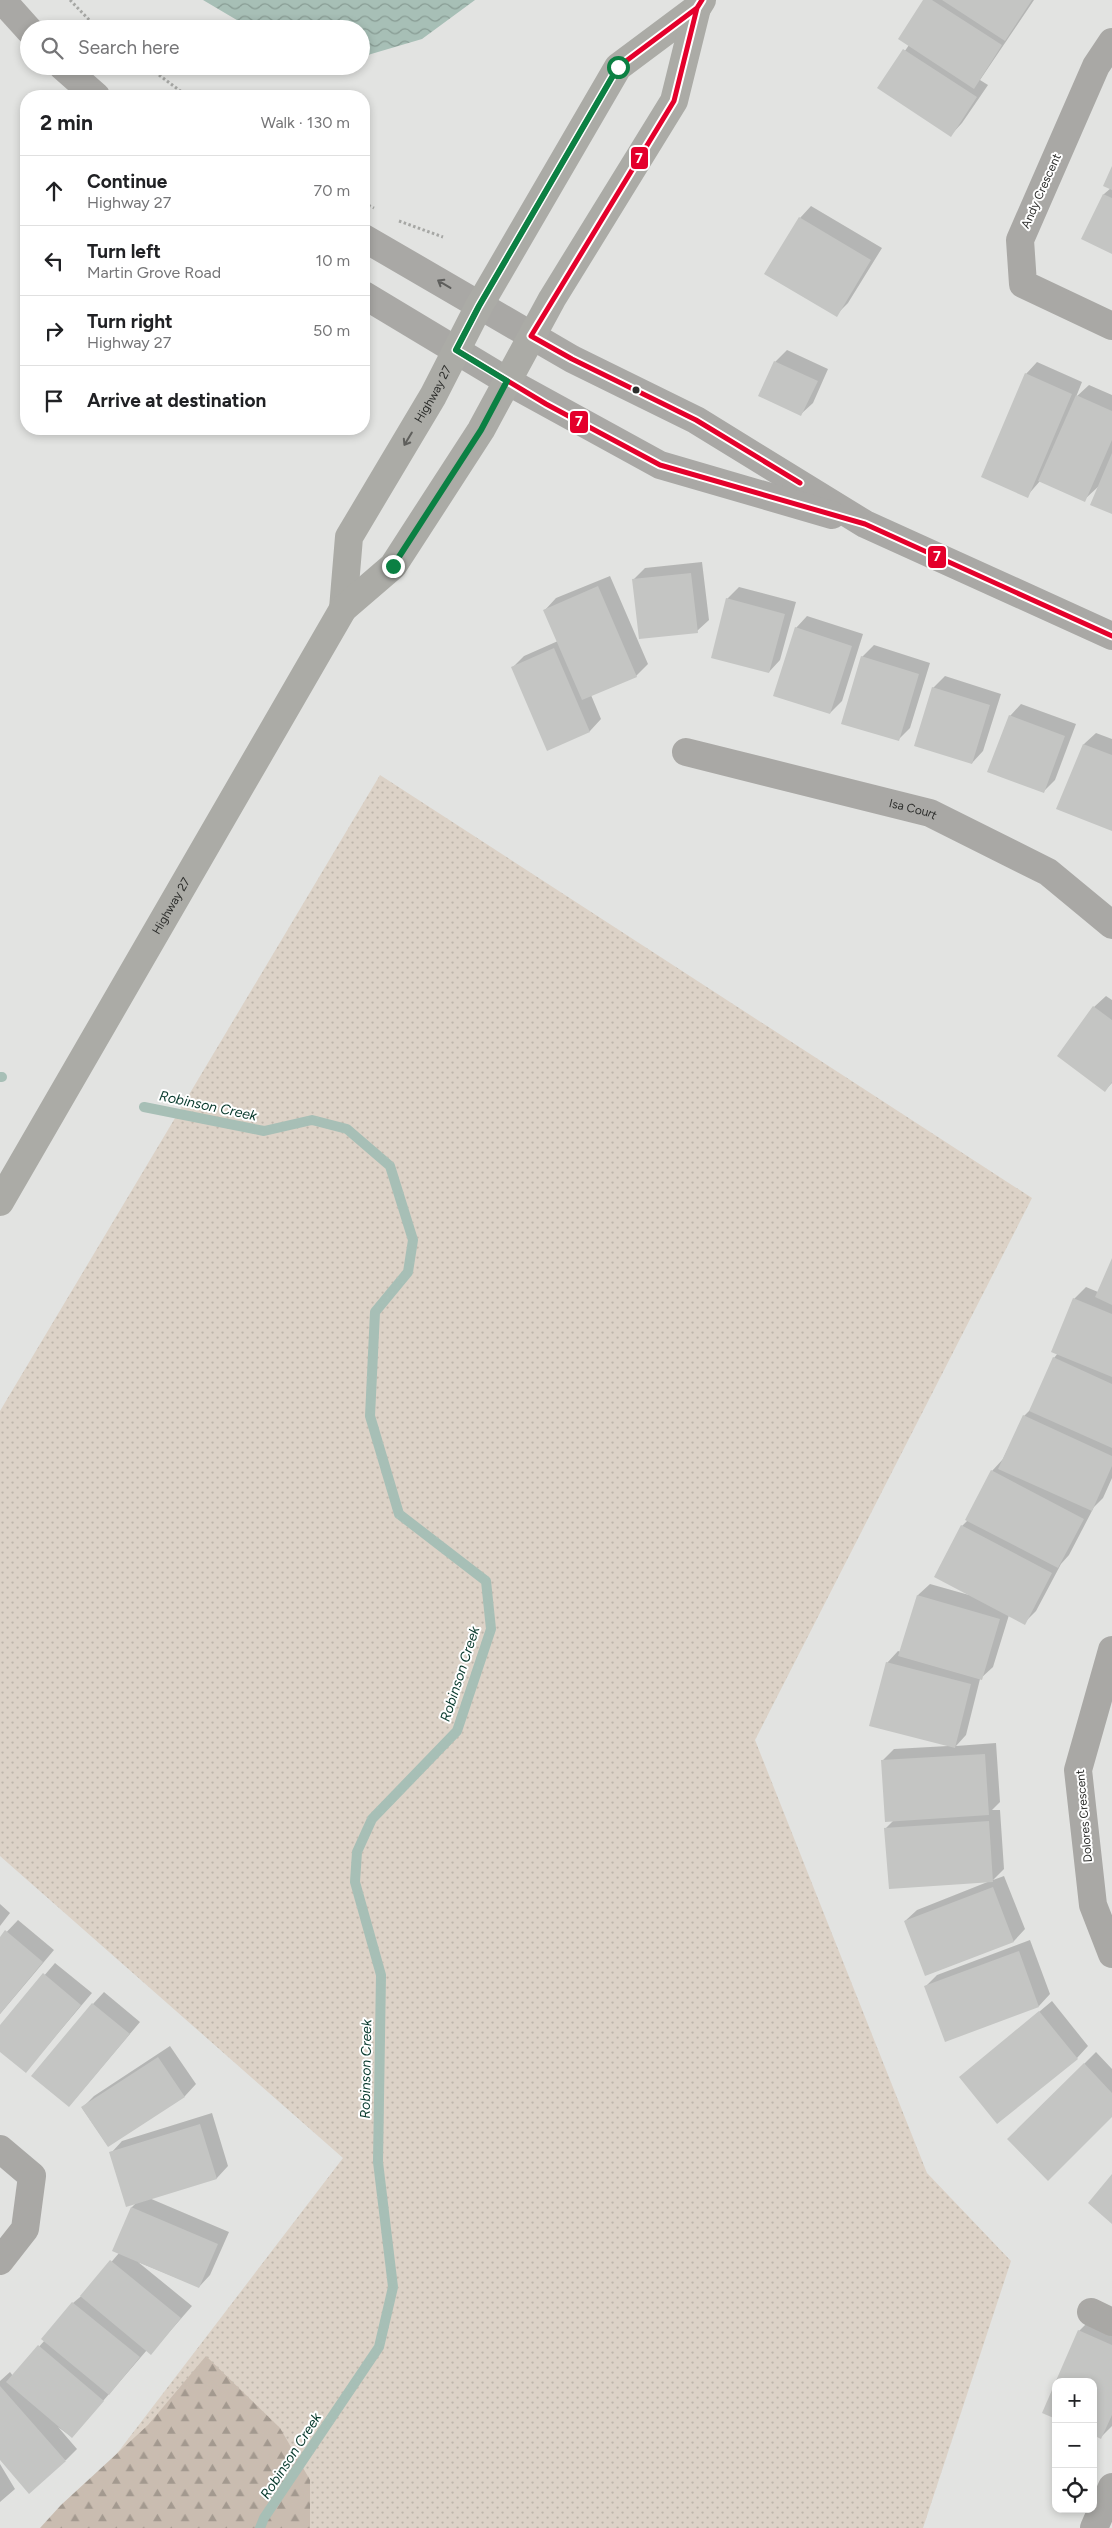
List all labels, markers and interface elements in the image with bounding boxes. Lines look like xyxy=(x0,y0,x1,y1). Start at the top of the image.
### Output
search box xyxy=(20,20,370,75)
icon: search xyxy=(38,34,66,62)
text: Search here xyxy=(78,36,180,59)
route start xyxy=(607,56,630,79)
text: 2 min xyxy=(40,110,93,135)
text: Walk · 130 m xyxy=(261,113,350,132)
line badge: 7 xyxy=(630,146,649,170)
text: 7 xyxy=(635,150,643,167)
street label: Andy Crescent xyxy=(1018,151,1064,231)
text: Continue xyxy=(87,170,167,193)
icon: ahead xyxy=(40,177,68,205)
text: 70 m xyxy=(314,181,350,200)
text: Highway 27 xyxy=(87,193,171,212)
text: Turn left xyxy=(87,240,161,263)
icon: left xyxy=(40,247,68,275)
text: 10 m xyxy=(316,251,350,270)
text: Martin Grove Road xyxy=(87,263,221,282)
one-way arrow xyxy=(437,279,451,289)
text: Turn right xyxy=(87,310,173,333)
icon: right xyxy=(40,317,68,345)
text: 50 m xyxy=(313,321,350,340)
text: Highway 27 xyxy=(87,333,171,352)
street label: Highway 27 xyxy=(412,363,455,425)
unlabelled marker xyxy=(631,385,641,395)
icon: arrive xyxy=(40,387,68,415)
text: Arrive at destination xyxy=(87,389,266,412)
line badge: 7 xyxy=(569,410,589,434)
text: 7 xyxy=(575,413,583,430)
one-way arrow xyxy=(402,431,412,445)
line badge: 7 xyxy=(927,545,947,569)
text: 7 xyxy=(933,548,941,565)
route end xyxy=(382,555,405,578)
street label: Isa Court xyxy=(888,796,940,823)
street label: Highway 27 xyxy=(149,875,193,937)
water label: Robinson Creek xyxy=(158,1087,259,1125)
water label: Robinson Creek xyxy=(437,1623,484,1724)
street label: Dolores Crescent xyxy=(1073,1769,1095,1863)
water label: Robinson Creek xyxy=(357,2018,375,2119)
map controls xyxy=(1052,2378,1097,2513)
button: + xyxy=(1052,2378,1097,2423)
water label: Robinson Creek xyxy=(257,2409,326,2502)
button: − xyxy=(1052,2423,1097,2468)
button: locate xyxy=(1052,2468,1097,2513)

